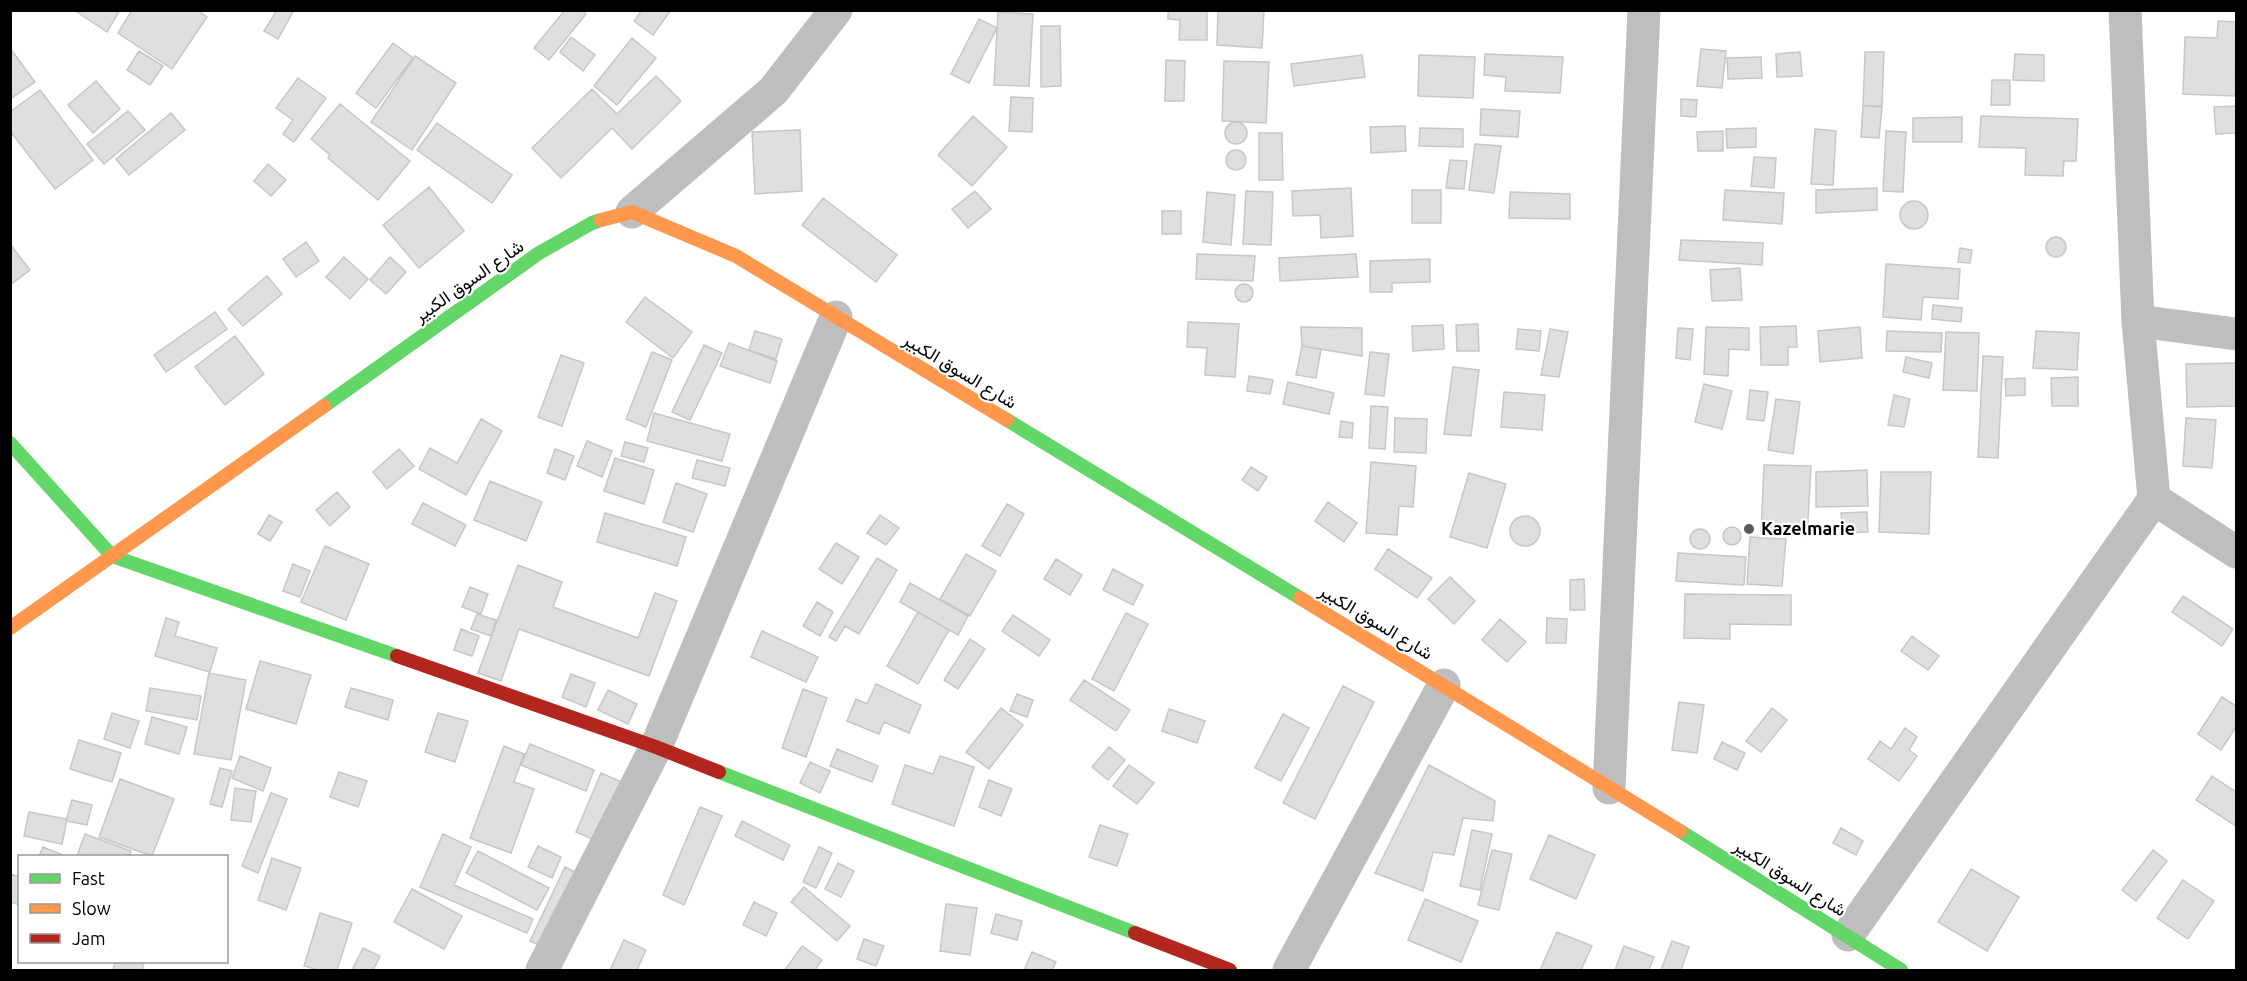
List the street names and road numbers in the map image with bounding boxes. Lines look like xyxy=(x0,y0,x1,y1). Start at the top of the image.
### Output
street label: شارع السوق الكبير xyxy=(409,235,528,328)
street label: شارع السوق الكبير xyxy=(898,328,1021,414)
street label: شارع السوق الكبير xyxy=(1314,579,1437,665)
street label: شارع السوق الكبير xyxy=(1728,834,1850,922)

